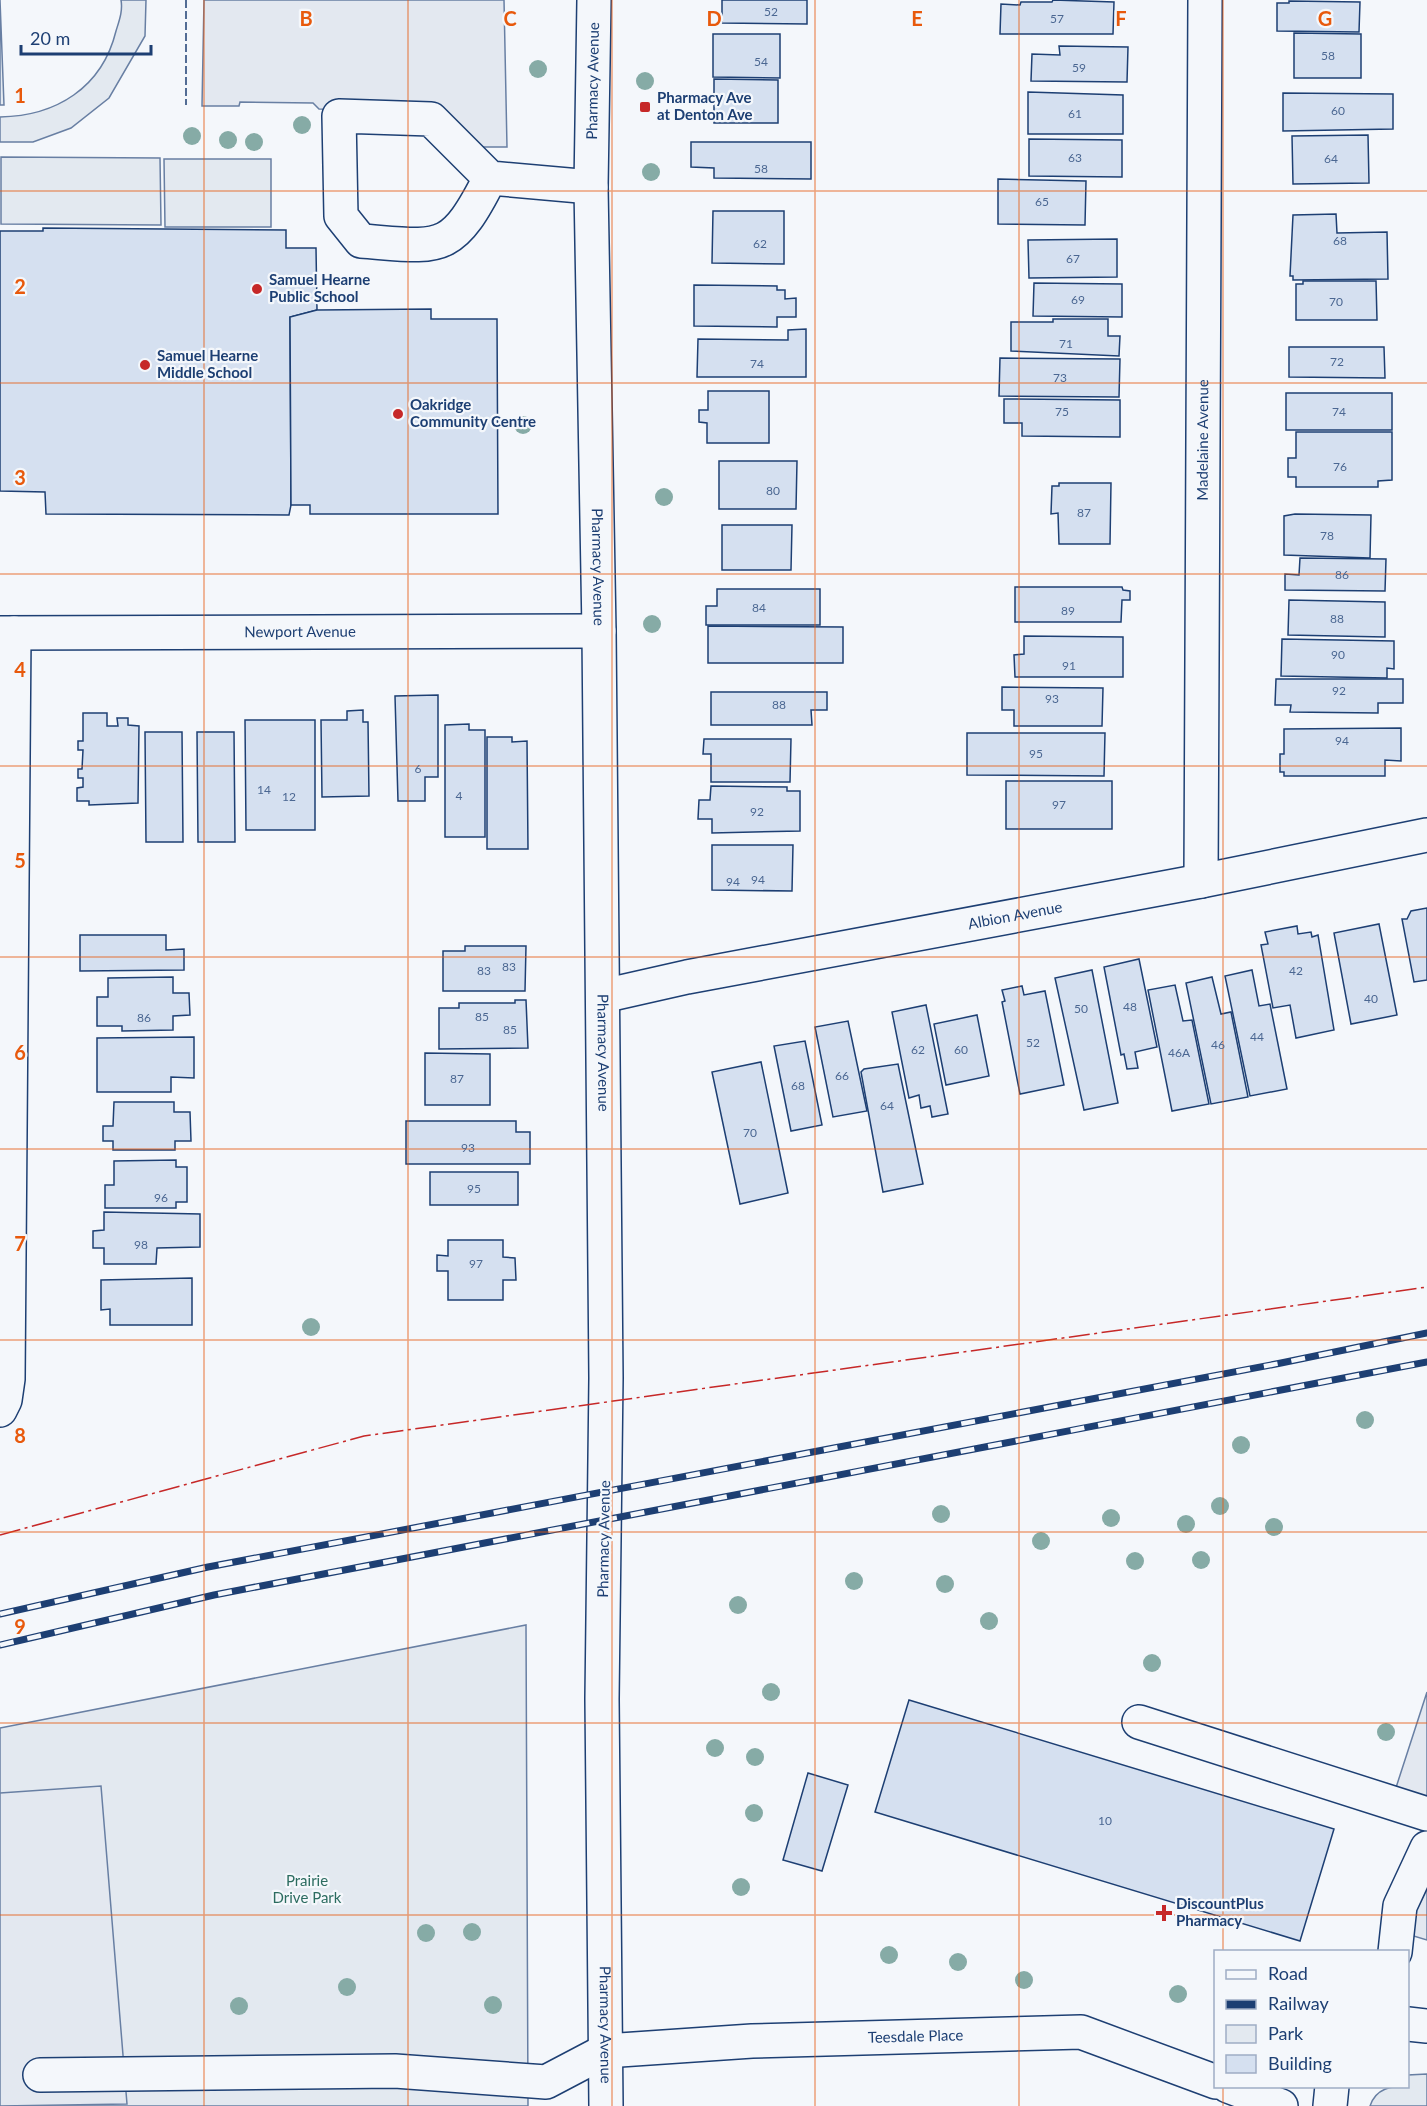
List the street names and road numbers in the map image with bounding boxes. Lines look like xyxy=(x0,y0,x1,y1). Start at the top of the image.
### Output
street label: Pharmacy Avenue xyxy=(582,22,602,140)
street label: Madelaine Avenue xyxy=(1193,379,1211,501)
street label: Pharmacy Avenue xyxy=(589,508,609,626)
street label: Newport Avenue xyxy=(244,622,356,640)
street label: Albion Avenue xyxy=(966,897,1064,932)
street label: Pharmacy Avenue xyxy=(594,994,614,1112)
street label: Pharmacy Avenue xyxy=(593,1480,613,1598)
street label: Pharmacy Avenue xyxy=(597,1966,616,2084)
street label: Teesdale Place xyxy=(868,2025,964,2046)

